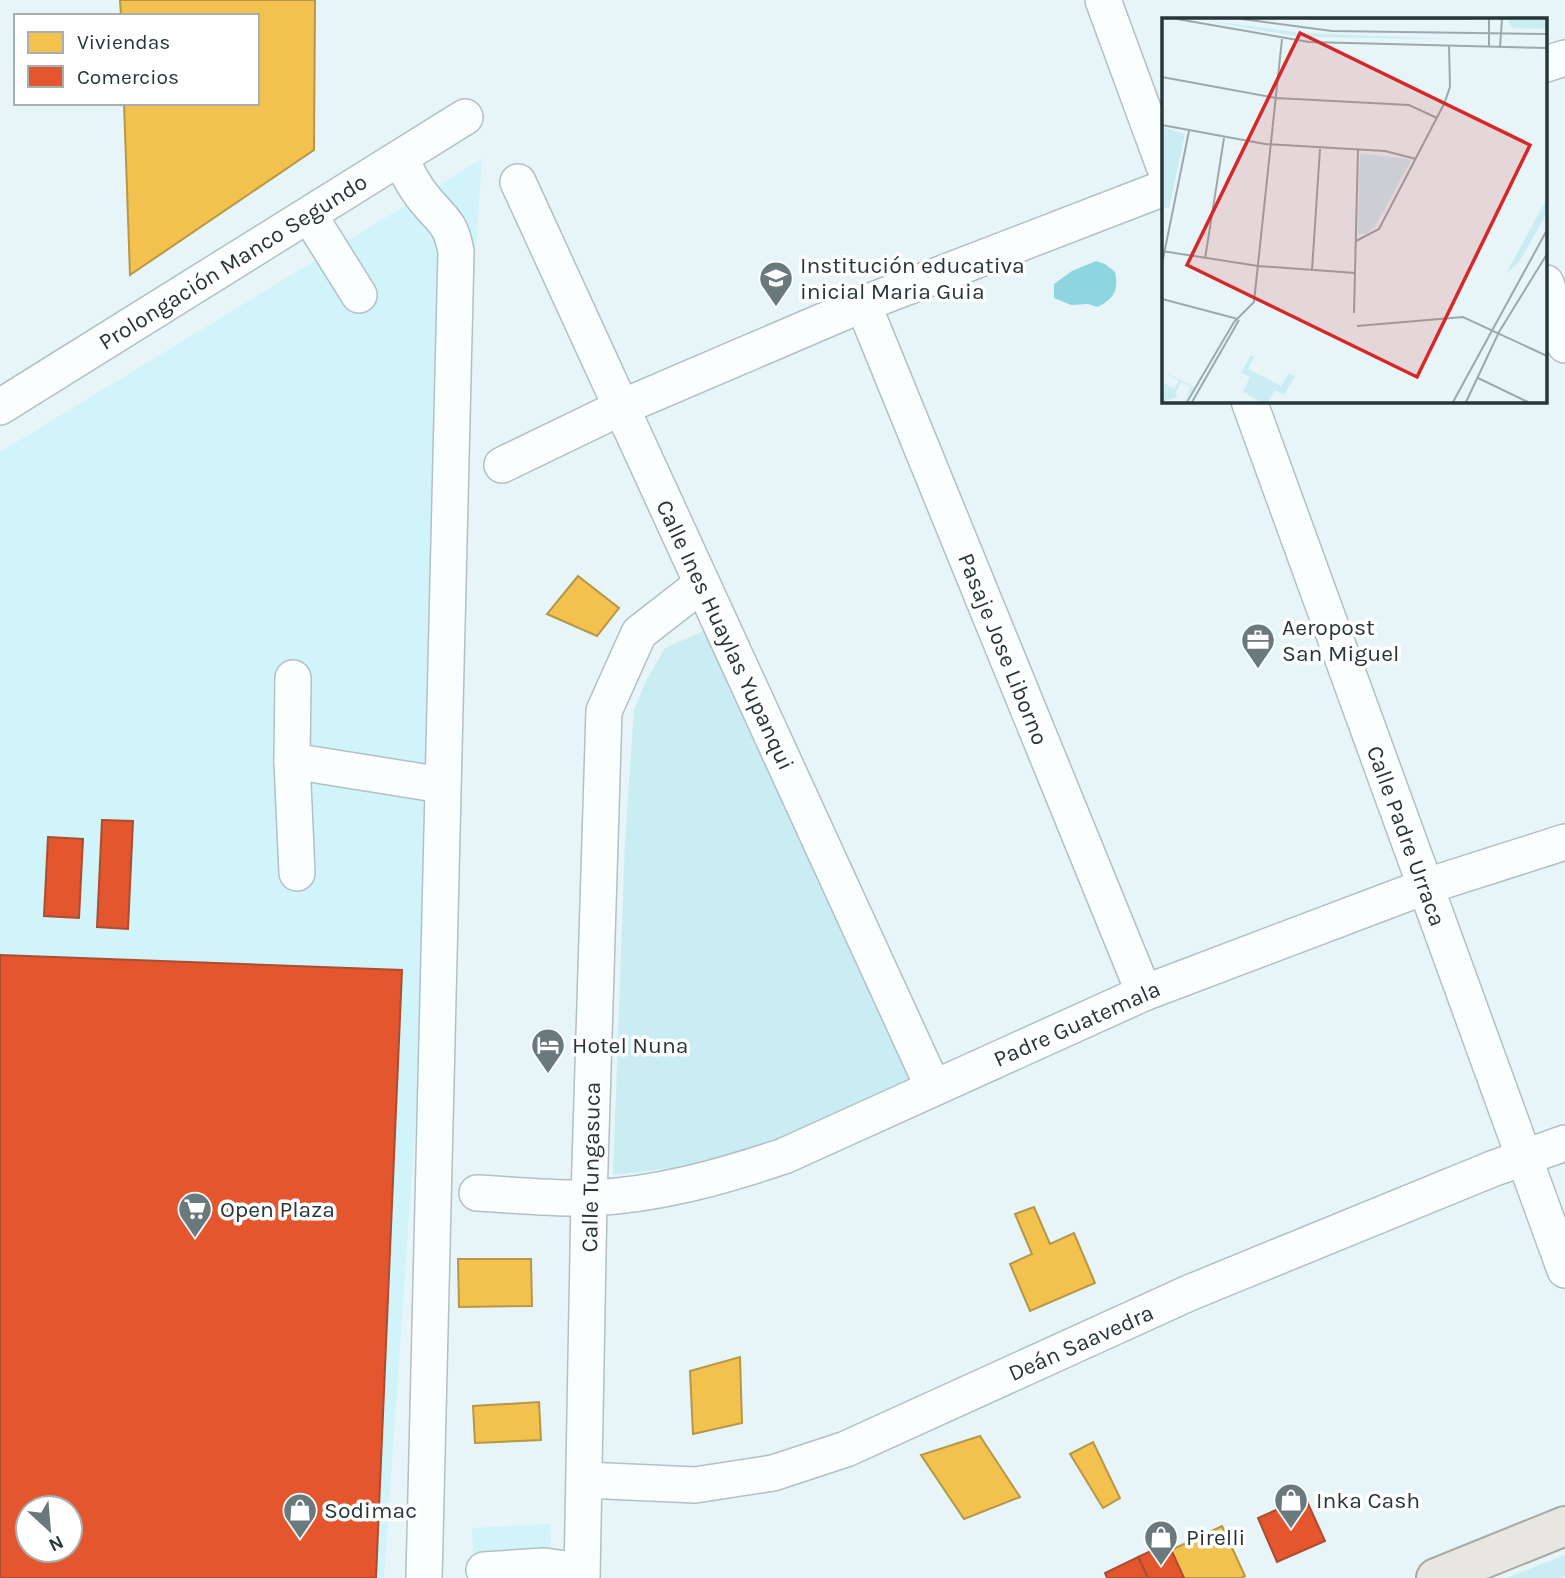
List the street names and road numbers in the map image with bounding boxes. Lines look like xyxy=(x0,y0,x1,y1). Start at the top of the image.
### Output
street label: Prolongación Manco Segundo xyxy=(94,168,372,356)
street label: Calle Ines Huaylas Yupanqui xyxy=(650,496,800,774)
street label: Pasaje Jose Liborno xyxy=(952,549,1054,749)
street label: Calle Padre Urraca xyxy=(1361,742,1451,930)
street label: Padre Guatemala xyxy=(989,975,1165,1073)
street label: Calle Tungasuca xyxy=(576,1081,606,1253)
street label: Deán Saavedra xyxy=(1004,1299,1158,1387)

